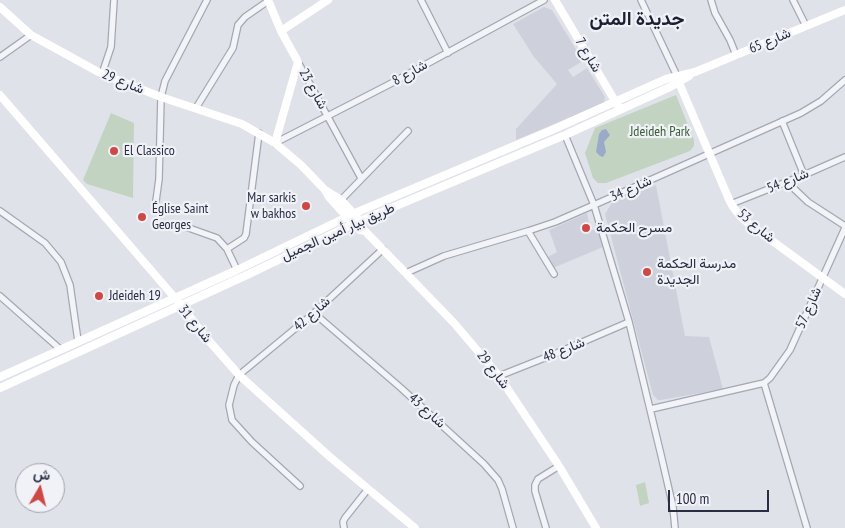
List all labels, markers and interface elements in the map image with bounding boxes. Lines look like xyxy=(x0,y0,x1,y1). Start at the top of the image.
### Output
district label: جديدة المتن xyxy=(590,9,684,31)
street label: شارع 65 xyxy=(747,25,793,57)
street label: شارع 7 xyxy=(571,35,605,75)
street label: شارع 8 xyxy=(390,57,430,89)
street label: شارع 29 xyxy=(100,66,146,98)
street label: شارع 23 xyxy=(295,66,331,112)
park label: Jdeideh Park xyxy=(630,124,690,140)
place label: El Classico xyxy=(124,143,175,159)
marker: El Classico xyxy=(108,145,120,157)
street label: شارع 54 xyxy=(765,165,811,197)
street label: شارع 34 xyxy=(608,172,654,206)
place label: Mar sarkis w bakhos xyxy=(247,190,296,222)
street label: طريق بيار أمين الجميل xyxy=(279,199,397,265)
marker: Mar sarkis w bakhos xyxy=(300,200,312,212)
place label: Église Saint Georges xyxy=(152,201,208,233)
street label: شارع 53 xyxy=(734,206,778,246)
marker: Église Saint Georges xyxy=(136,211,148,223)
place label: مسرح الحكمة xyxy=(596,220,672,236)
marker: مسرح الحكمة xyxy=(580,222,592,234)
place label: مدرسة الحكمة الجديدة xyxy=(657,256,736,288)
marker: مدرسة الحكمة الجديدة xyxy=(641,266,653,278)
street label: شارع 57 xyxy=(792,285,826,331)
place label: Jdeideh 19 xyxy=(109,288,161,304)
marker: Jdeideh 19 xyxy=(93,290,105,302)
street label: شارع 42 xyxy=(290,293,334,335)
street label: شارع 31 xyxy=(175,302,215,346)
street label: شارع 48 xyxy=(541,334,587,366)
street label: شارع 29 xyxy=(473,348,513,392)
street label: شارع 43 xyxy=(405,390,449,432)
north arrow xyxy=(15,463,65,513)
text: ش xyxy=(32,464,52,484)
scale bar xyxy=(670,480,771,512)
text: 100 m xyxy=(676,489,709,508)

